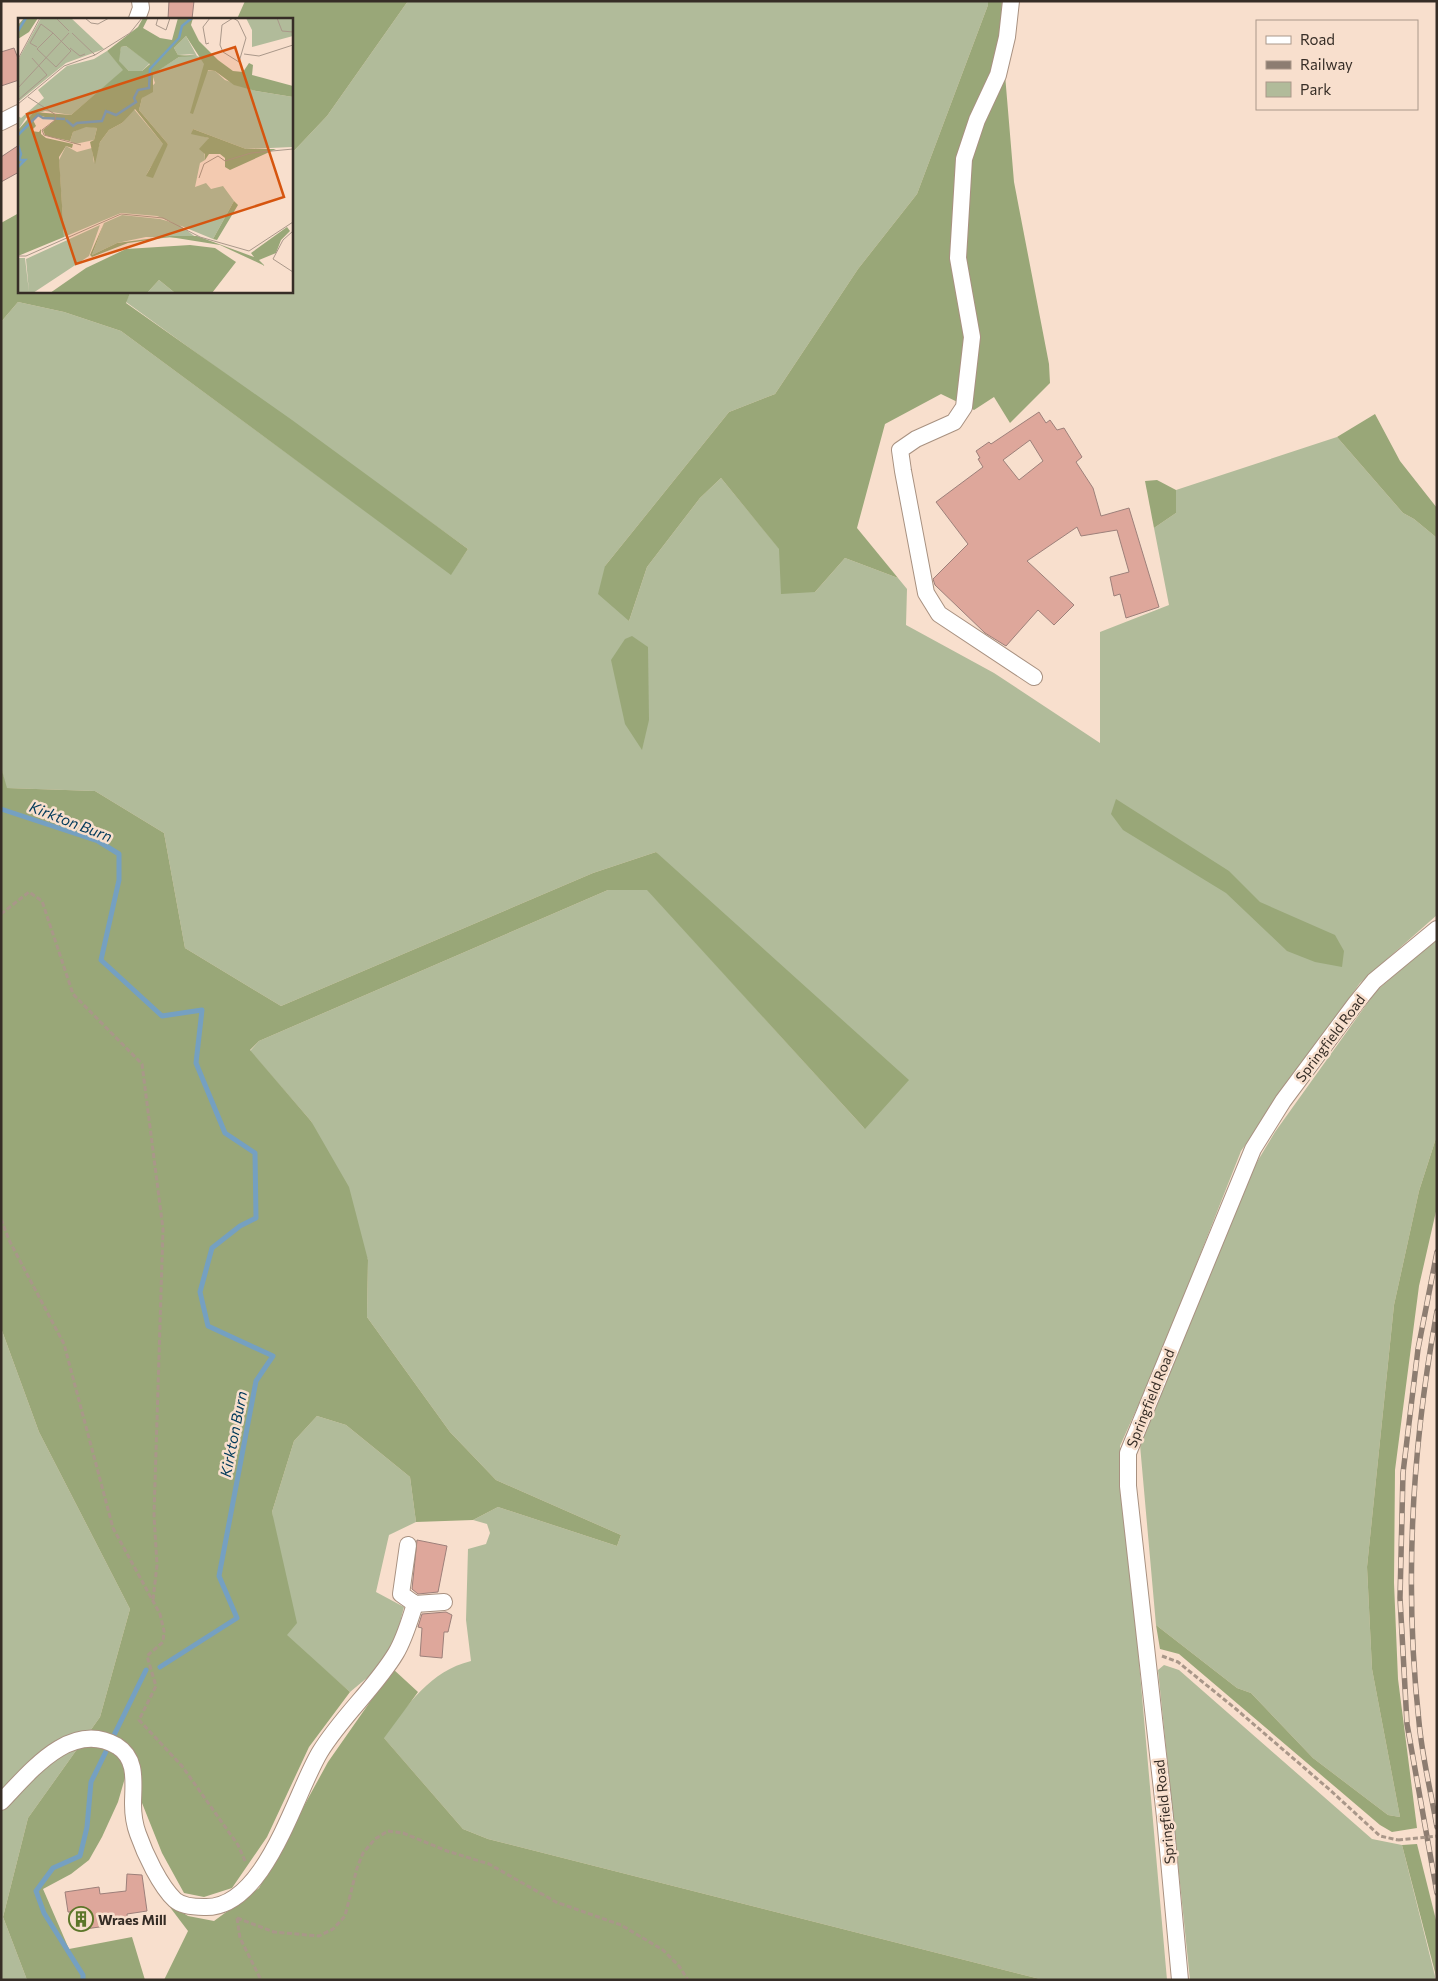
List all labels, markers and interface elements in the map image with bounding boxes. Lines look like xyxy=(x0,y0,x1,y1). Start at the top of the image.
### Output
inset map xyxy=(18,18,292,292)
legend xyxy=(1256,20,1418,110)
text: Road xyxy=(1300,30,1335,48)
text: Railway xyxy=(1300,55,1353,73)
text: Park xyxy=(1300,80,1331,98)
water label: Kirkton Burn xyxy=(27,797,115,845)
street label: Springfield Road xyxy=(1292,991,1368,1085)
street label: Springfield Road xyxy=(1122,1346,1178,1450)
water label: Kirkton Burn xyxy=(216,1389,250,1479)
street label: Springfield Road xyxy=(1150,1759,1178,1865)
building icon: Wraes Mill xyxy=(68,1906,94,1932)
place label: Wraes Mill xyxy=(98,1911,167,1928)

